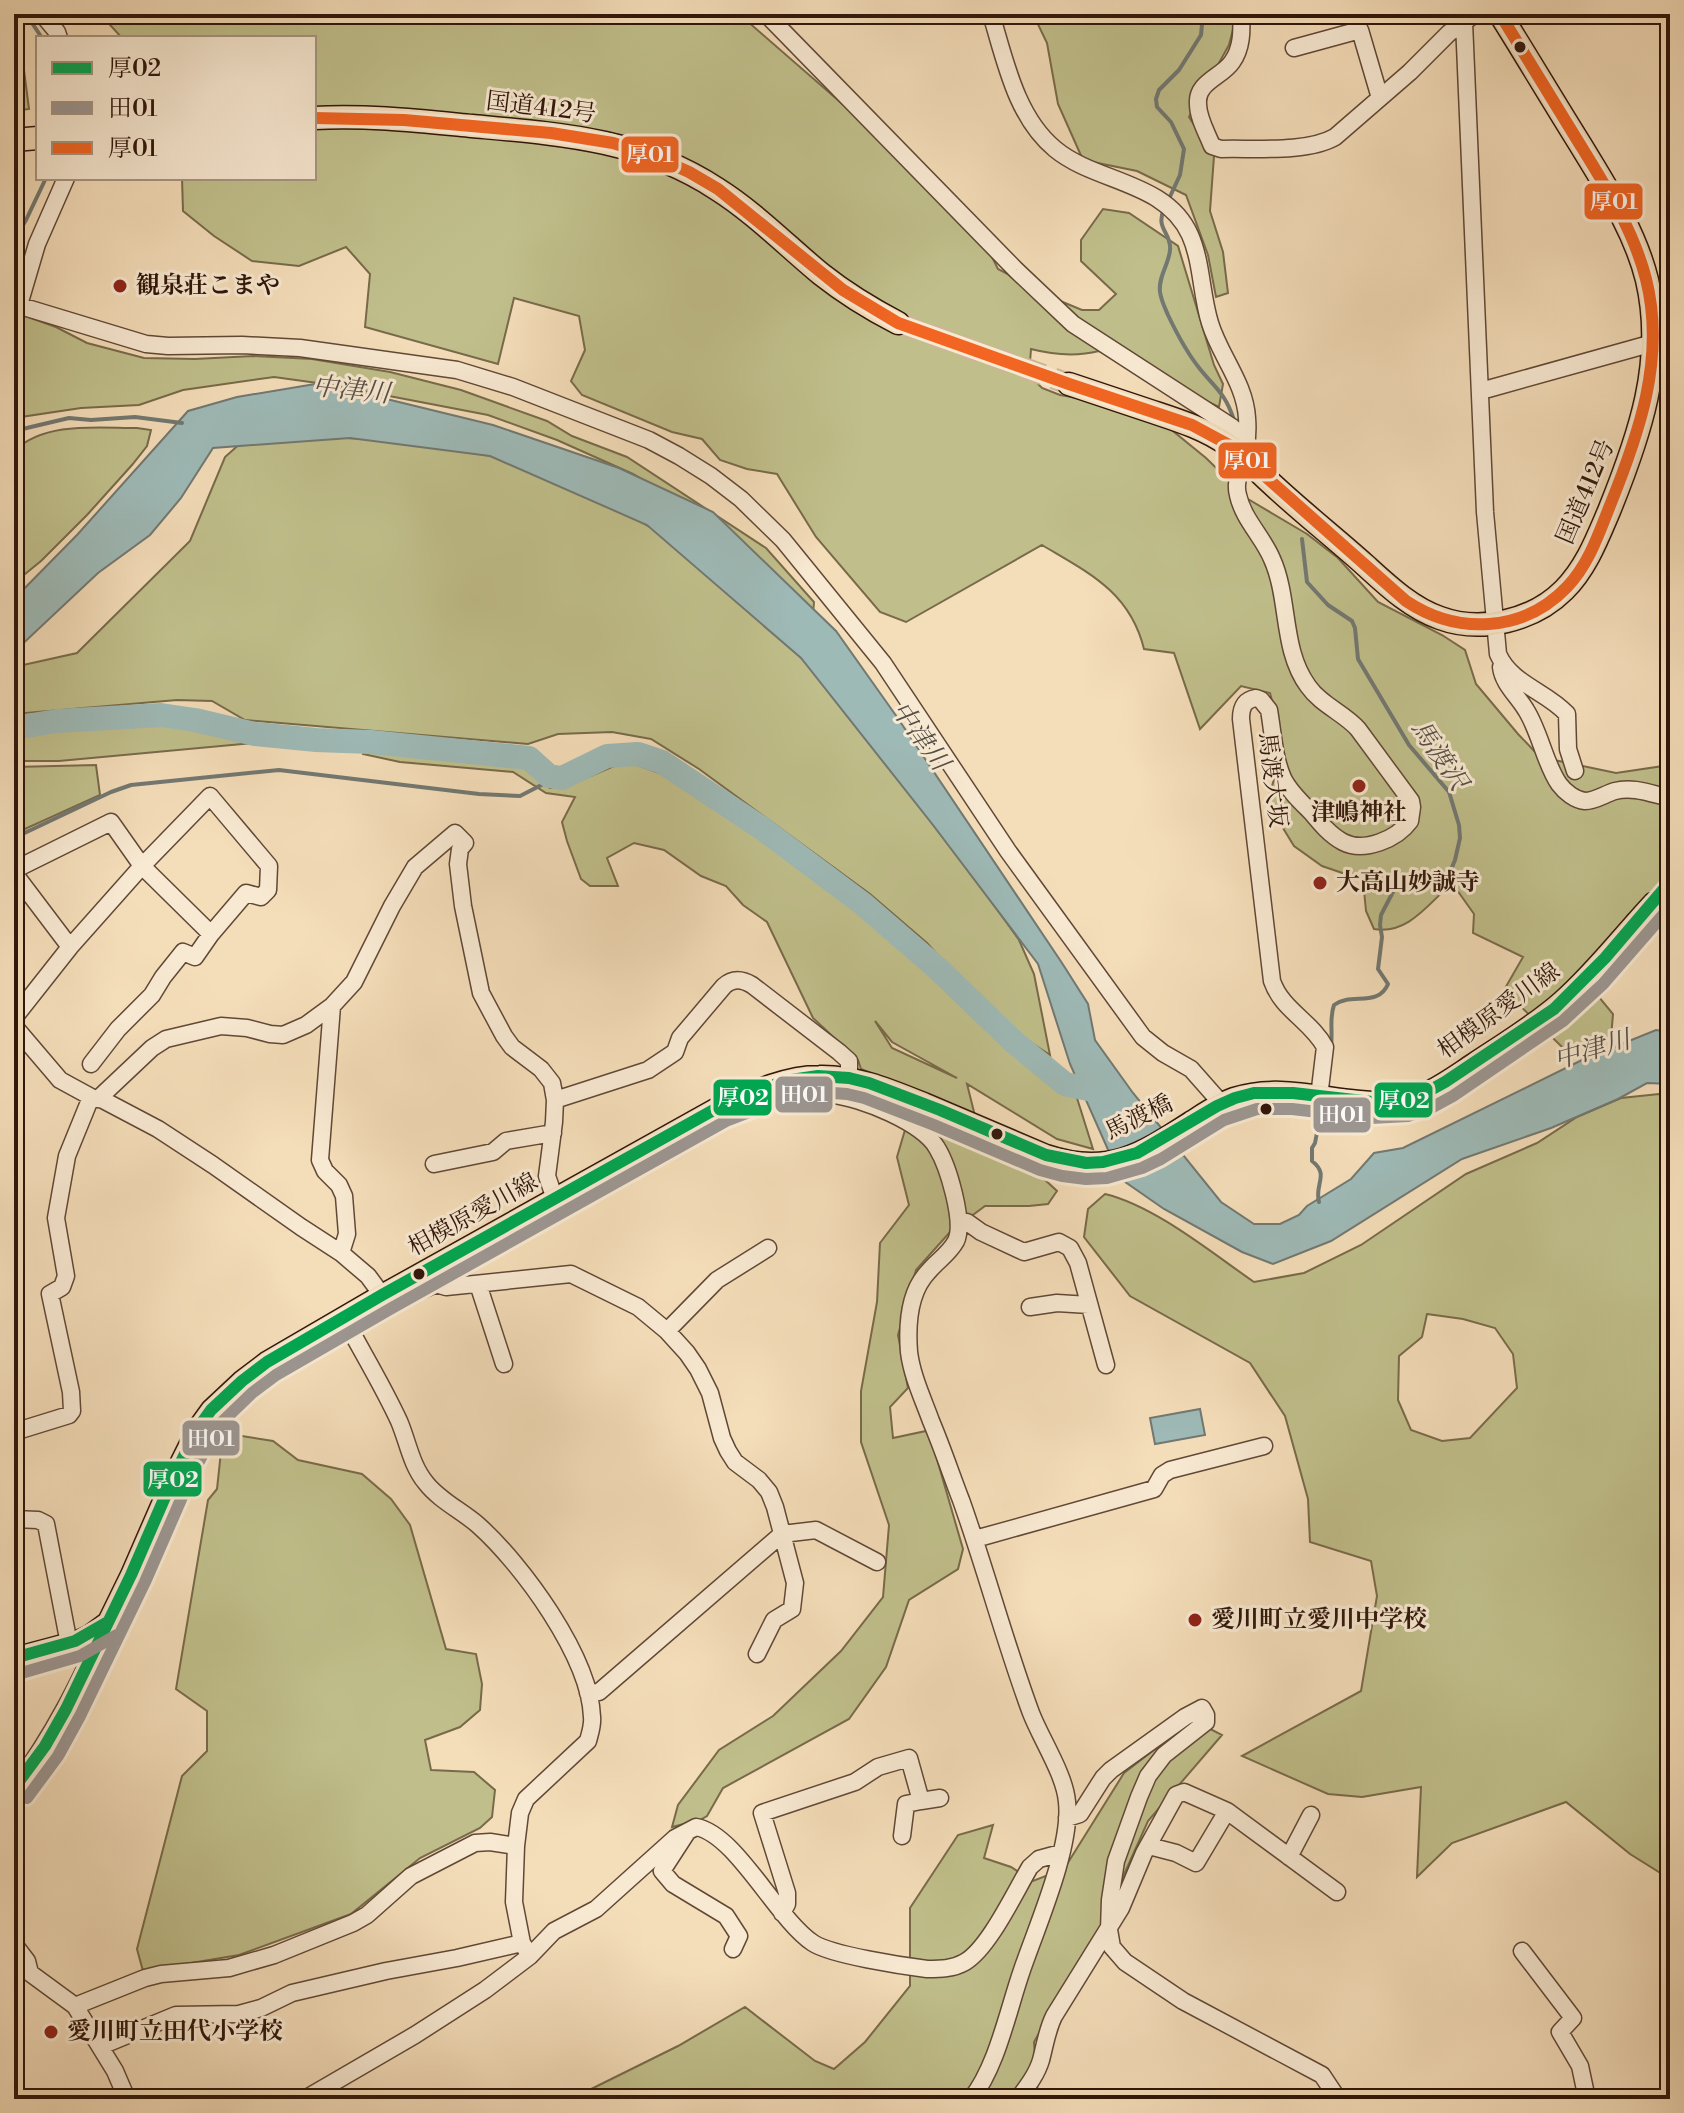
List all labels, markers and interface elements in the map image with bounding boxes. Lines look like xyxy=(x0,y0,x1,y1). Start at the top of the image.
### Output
legend xyxy=(36,36,316,180)
unlabelled marker xyxy=(1512,39,1528,55)
text: 厚02 xyxy=(108,54,161,84)
street label: 国道412号 xyxy=(484,86,598,130)
text: 田01 xyxy=(108,94,158,124)
text: 厚01 xyxy=(108,134,158,164)
line badge: 厚01 xyxy=(620,135,680,174)
text: 厚01 xyxy=(626,142,674,169)
line badge: 厚01 xyxy=(1583,182,1644,221)
text: 厚01 xyxy=(1590,189,1638,216)
place label: 観泉荘こまや xyxy=(136,271,280,301)
marker: 観泉荘こまや xyxy=(111,277,129,295)
water label: 中津川 xyxy=(311,370,394,410)
street label: 国道412号 xyxy=(1551,435,1621,549)
line badge: 厚01 xyxy=(1217,441,1278,480)
text: 厚01 xyxy=(1223,448,1271,475)
water label: 中津川 xyxy=(884,695,958,779)
water label: 馬渡沢 xyxy=(1404,714,1476,799)
street label: 馬渡大坂 xyxy=(1251,731,1293,829)
marker: 津嶋神社 xyxy=(1350,777,1368,795)
place label: 津嶋神社 xyxy=(1311,798,1407,828)
place label: 大高山妙誠寺 xyxy=(1336,868,1480,898)
marker: 大高山妙誠寺 xyxy=(1311,874,1329,892)
street label: 相模原愛川線 xyxy=(1432,957,1566,1065)
water label: 中津川 xyxy=(1550,1023,1637,1076)
line badge: 田01 xyxy=(774,1075,834,1114)
line badge: 厚02 xyxy=(712,1078,773,1117)
line badge: 厚02 xyxy=(1373,1081,1434,1119)
text: 田01 xyxy=(780,1082,828,1109)
text: 厚02 xyxy=(717,1085,769,1112)
text: 厚02 xyxy=(1378,1088,1430,1115)
street label: 馬渡橋 xyxy=(1100,1089,1178,1147)
line badge: 田01 xyxy=(1312,1096,1372,1134)
unlabelled marker xyxy=(1258,1101,1274,1117)
text: 田01 xyxy=(1318,1102,1366,1129)
unlabelled marker xyxy=(989,1126,1005,1142)
street label: 相模原愛川線 xyxy=(403,1167,543,1263)
unlabelled marker xyxy=(411,1266,427,1282)
line badge: 田01 xyxy=(181,1419,241,1457)
text: 田01 xyxy=(187,1426,235,1453)
line badge: 厚02 xyxy=(142,1460,203,1498)
text: 厚02 xyxy=(147,1467,199,1494)
place label: 愛川町立愛川中学校 xyxy=(1211,1605,1427,1635)
marker: 愛川町立愛川中学校 xyxy=(1186,1611,1204,1629)
place label: 愛川町立田代小学校 xyxy=(67,2017,283,2047)
marker: 愛川町立田代小学校 xyxy=(42,2023,60,2041)

